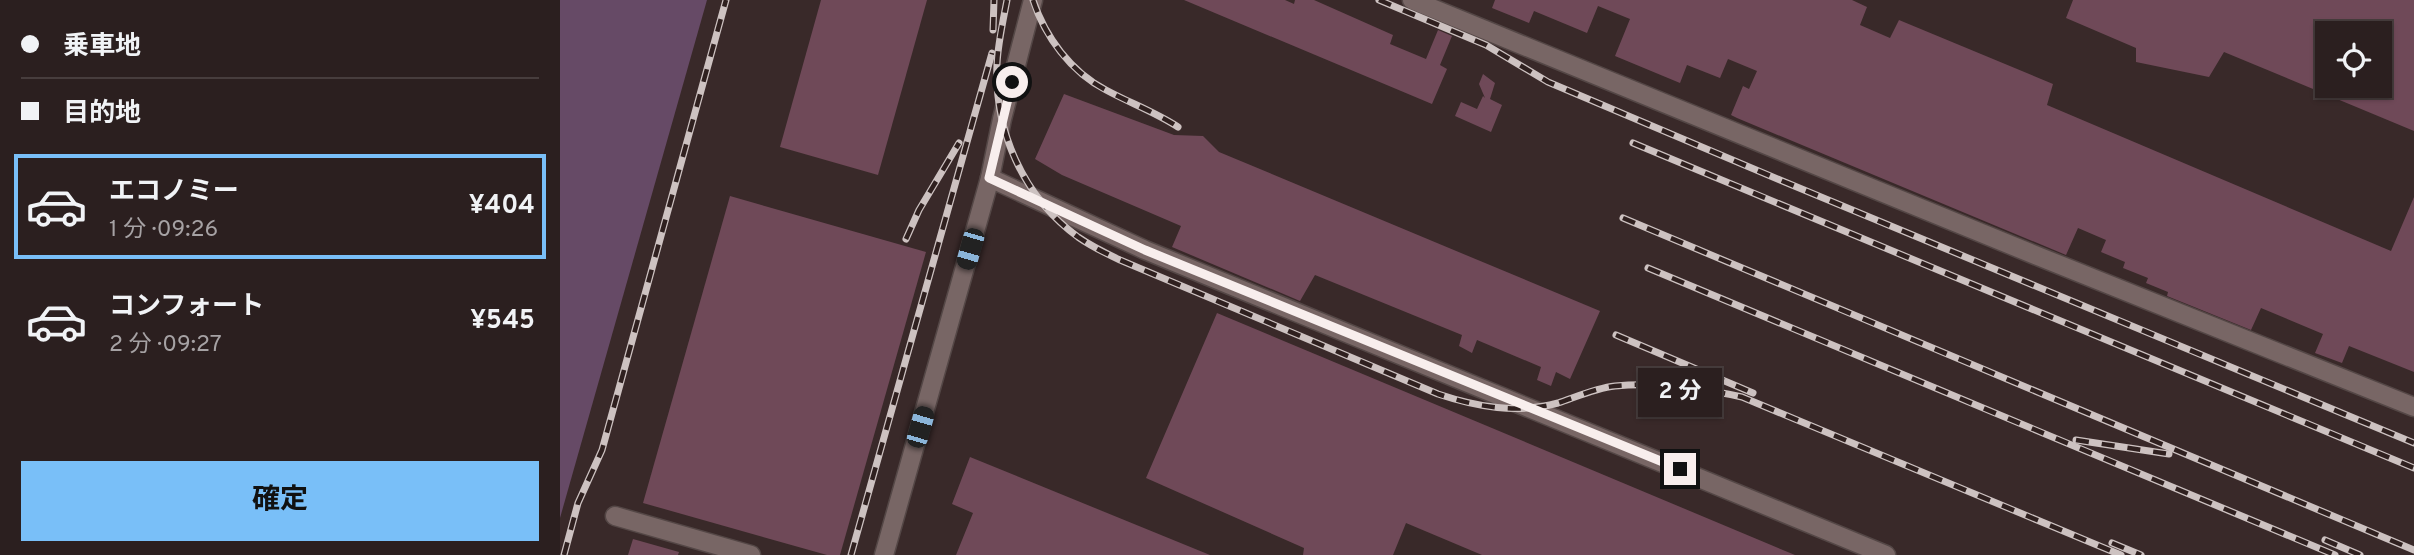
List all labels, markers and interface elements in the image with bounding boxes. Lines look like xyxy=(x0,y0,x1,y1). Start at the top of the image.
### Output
map controls xyxy=(2315,21,2392,98)
button: locate xyxy=(2315,21,2392,98)
text: 乗車地 xyxy=(63,31,141,64)
route start xyxy=(996,66,1028,98)
text: 目的地 xyxy=(63,98,141,131)
icon: car xyxy=(25,175,88,238)
text: エコノミー xyxy=(109,176,239,209)
text: ¥404 xyxy=(469,190,535,223)
text: 1 分 · 09:26 xyxy=(109,216,218,245)
car xyxy=(955,226,986,272)
icon: car xyxy=(25,290,88,353)
text: コンフォート xyxy=(109,291,264,324)
text: ¥545 xyxy=(470,305,535,338)
text: 2 分 · 09:27 xyxy=(109,331,222,360)
callout: 2 分 xyxy=(1638,368,1722,416)
text: 2 分 xyxy=(1659,378,1701,407)
car xyxy=(905,404,936,450)
route end xyxy=(1664,453,1696,485)
button: 確定 xyxy=(21,461,539,541)

